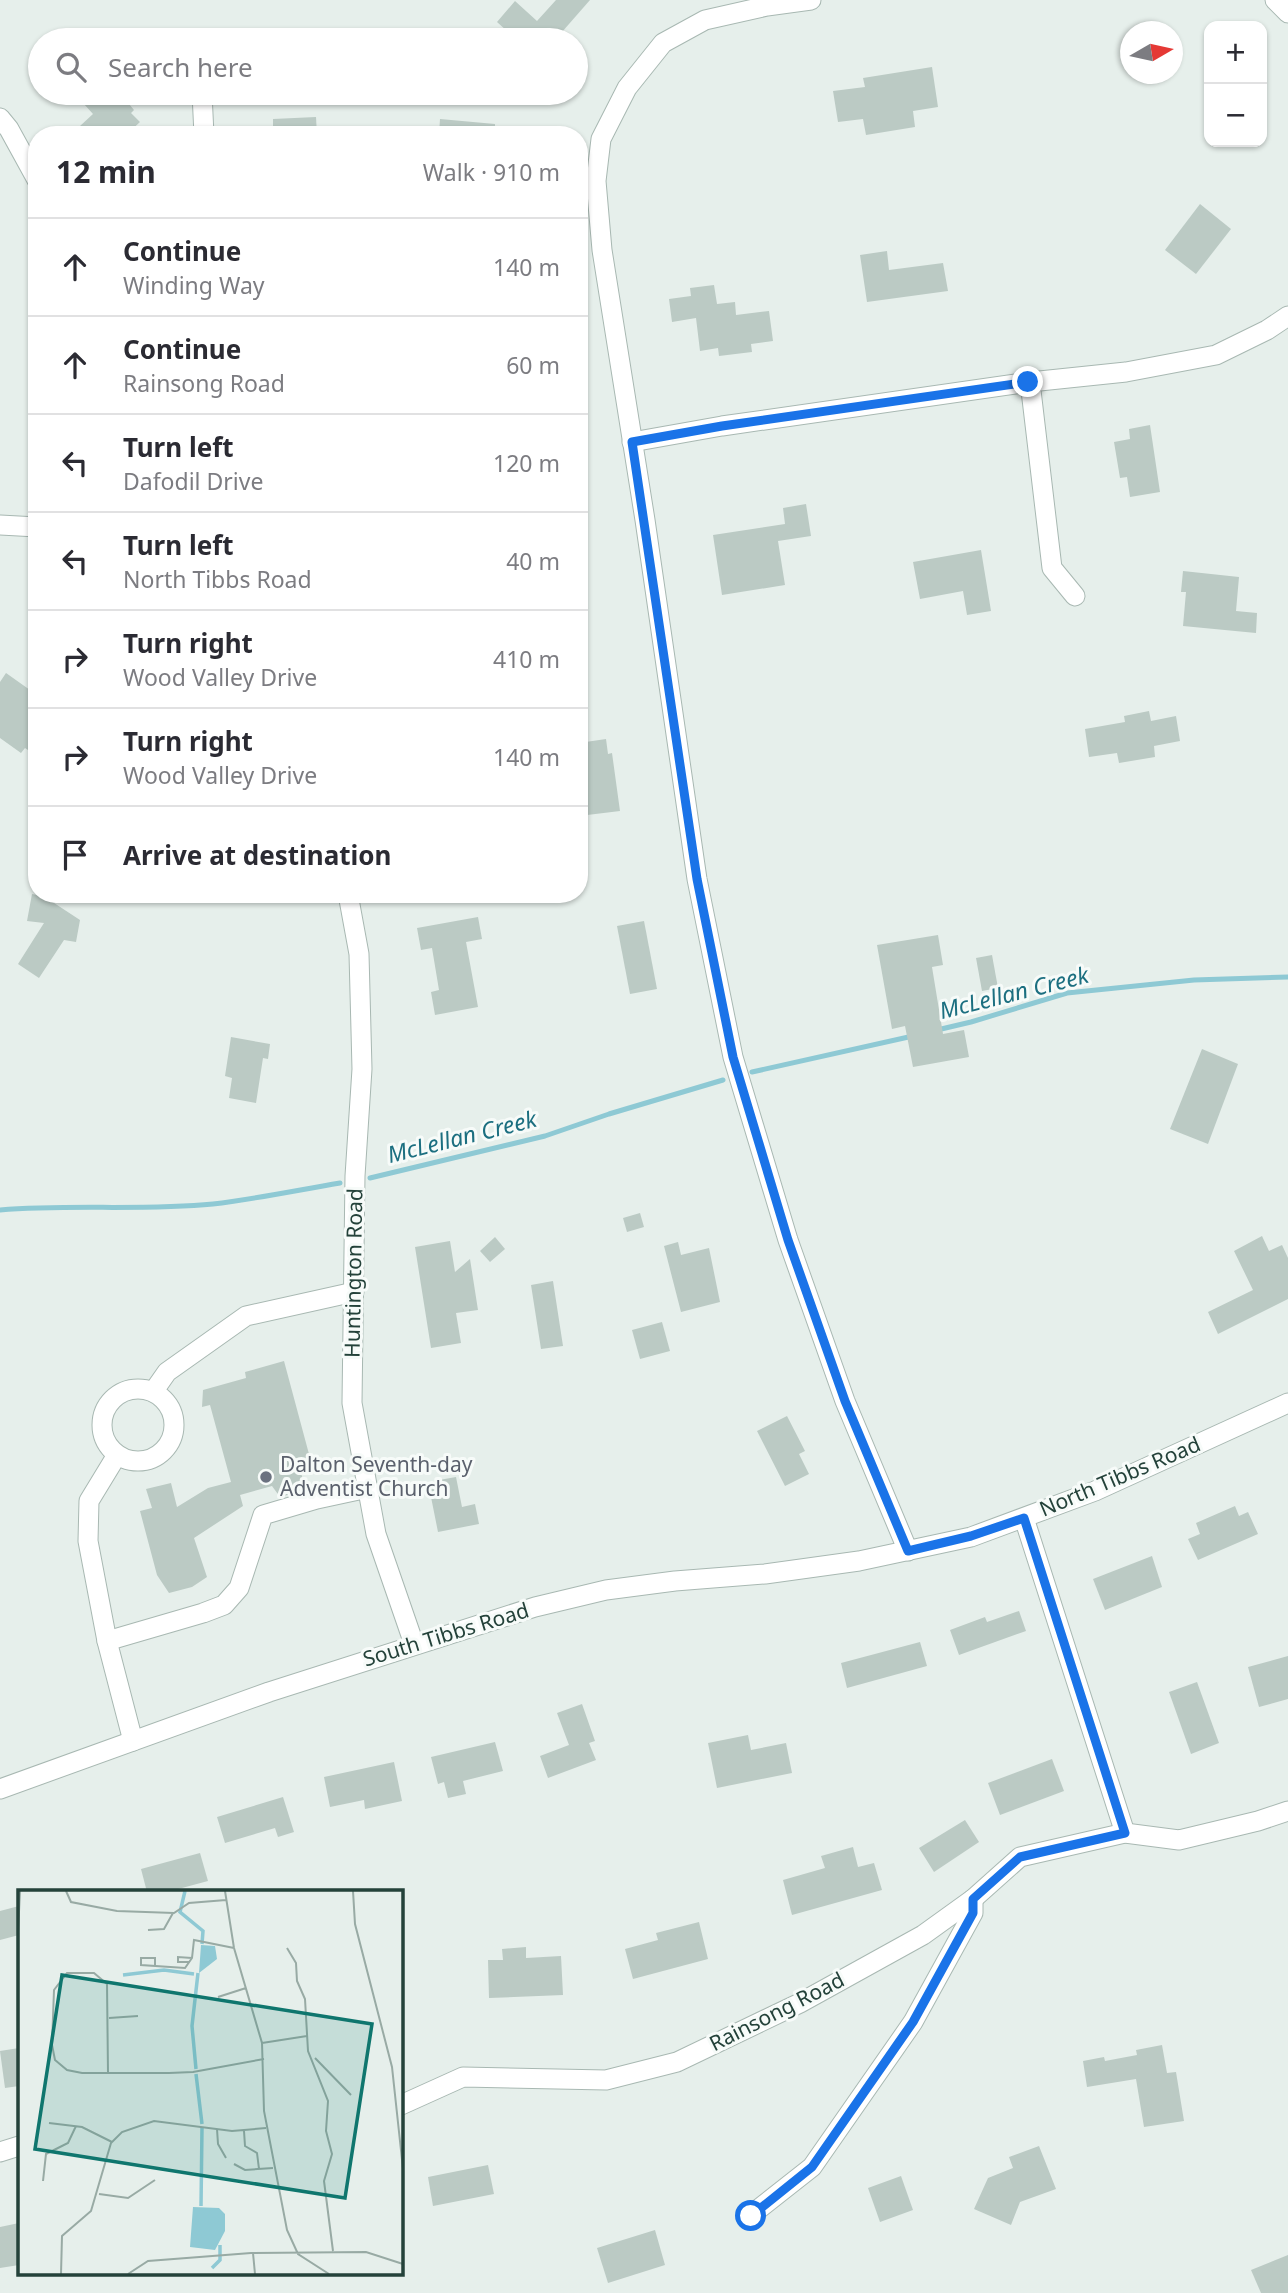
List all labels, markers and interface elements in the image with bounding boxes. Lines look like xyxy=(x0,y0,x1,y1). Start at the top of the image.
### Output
north arrow xyxy=(1120,21,1183,84)
map controls xyxy=(1204,21,1267,147)
button: + xyxy=(1204,21,1267,84)
search box xyxy=(28,28,588,105)
icon: search xyxy=(52,48,90,86)
text: Search here xyxy=(108,49,253,85)
button: − xyxy=(1204,84,1267,147)
text: 12 min xyxy=(56,151,156,192)
text: Walk · 910 m xyxy=(423,156,560,188)
text: Continue xyxy=(123,233,241,269)
icon: ahead xyxy=(56,248,94,286)
text: 140 m xyxy=(493,251,560,283)
text: Winding Way xyxy=(123,269,265,301)
text: Continue xyxy=(123,331,241,367)
icon: ahead xyxy=(56,346,94,384)
text: 60 m xyxy=(506,349,560,381)
route end xyxy=(1012,366,1043,397)
text: Rainsong Road xyxy=(123,367,285,399)
text: Turn left xyxy=(123,429,234,465)
icon: left xyxy=(56,444,94,482)
text: 120 m xyxy=(493,447,560,479)
text: Dafodil Drive xyxy=(123,465,263,497)
text: Turn left xyxy=(123,527,234,563)
icon: left xyxy=(56,542,94,580)
text: 40 m xyxy=(506,545,560,577)
text: North Tibbs Road xyxy=(123,563,312,595)
text: Turn right xyxy=(123,625,253,661)
icon: right xyxy=(56,640,94,678)
text: 410 m xyxy=(493,643,560,675)
text: Wood Valley Drive xyxy=(123,661,317,693)
text: Turn right xyxy=(123,723,253,759)
icon: right xyxy=(56,738,94,776)
text: 140 m xyxy=(493,741,560,773)
text: Wood Valley Drive xyxy=(123,759,317,791)
icon: arrive xyxy=(56,836,94,874)
text: Arrive at destination xyxy=(123,837,392,873)
water label: McLellan Creek xyxy=(936,958,1093,1026)
water label: McLellan Creek xyxy=(384,1102,541,1170)
street label: Huntington Road xyxy=(338,1188,368,1358)
street label: North Tibbs Road xyxy=(1035,1430,1204,1523)
place label: Dalton Seventh-day Adventist Church xyxy=(280,1450,473,1502)
marker: Dalton Seventh-day Adventist Church xyxy=(258,1469,274,1485)
street label: South Tibbs Road xyxy=(359,1595,532,1673)
inset map xyxy=(18,1890,402,2276)
street label: Rainsong Road xyxy=(704,1965,849,2057)
route start xyxy=(735,2200,766,2231)

